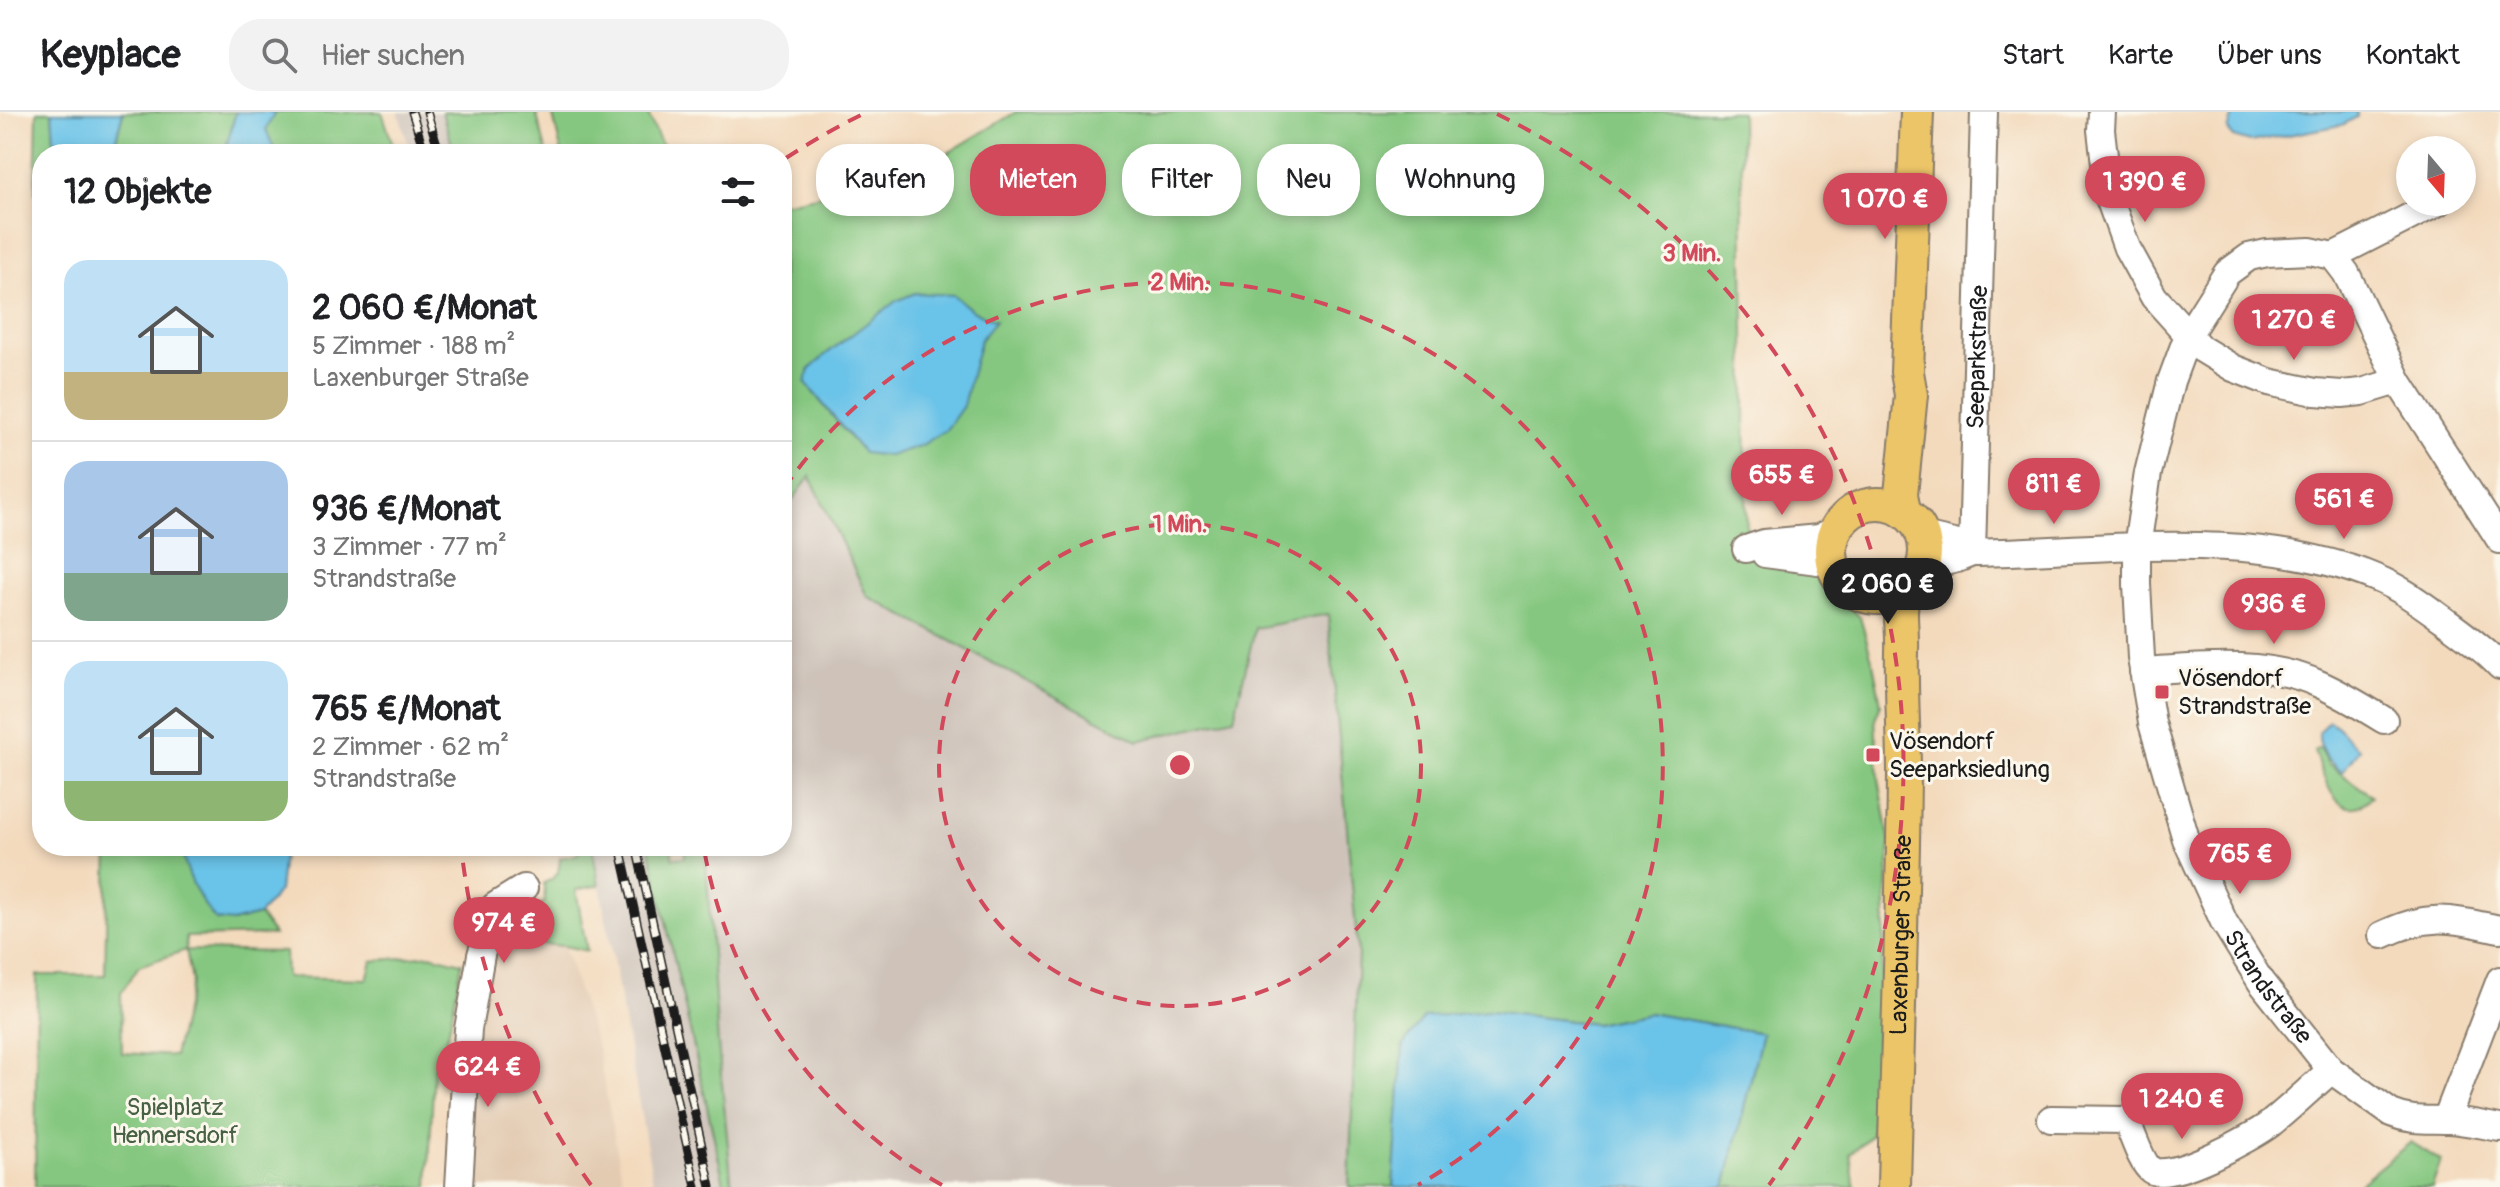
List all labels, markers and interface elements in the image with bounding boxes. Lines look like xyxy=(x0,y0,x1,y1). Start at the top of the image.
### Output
search box xyxy=(229,19,789,91)
text: Keyplace xyxy=(40,31,181,79)
icon: search xyxy=(257,33,301,77)
text: Hier suchen xyxy=(321,37,465,74)
text: Start xyxy=(2002,38,2064,73)
text: Karte xyxy=(2108,38,2173,73)
text: Über uns xyxy=(2217,38,2322,73)
text: Kontakt xyxy=(2366,38,2460,73)
north arrow xyxy=(2396,136,2476,216)
map controls xyxy=(2396,136,2476,216)
chip: Kaufen xyxy=(816,144,954,216)
chip: Mieten xyxy=(970,144,1106,216)
chip: Filter xyxy=(1122,144,1241,216)
chip: Neu xyxy=(1257,144,1360,216)
chip: Wohnung xyxy=(1376,144,1544,216)
pin: 1 390 € xyxy=(2071,156,2219,224)
text: 1 390 € xyxy=(2103,166,2187,198)
icon: filters xyxy=(716,170,760,214)
text: 12 Objekte xyxy=(64,171,211,214)
pin: 1 070 € xyxy=(1811,173,1959,241)
text: 1 070 € xyxy=(1841,183,1929,215)
text: 3 Min. xyxy=(1663,239,1721,268)
text: 2 Min. xyxy=(1151,268,1209,297)
street label: Seeparkstraße xyxy=(1961,285,1994,429)
text: 2 060 €/Monat xyxy=(312,287,537,330)
icon: home xyxy=(128,292,224,388)
pin: 1 270 € xyxy=(2220,294,2368,362)
text: 1 270 € xyxy=(2252,304,2336,336)
text: 5 Zimmer · 188 m² xyxy=(312,330,515,362)
text: Laxenburger Straße xyxy=(312,362,529,394)
pin: 655 € xyxy=(1726,449,1838,517)
pin: 811 € xyxy=(1998,458,2110,526)
text: 655 € xyxy=(1749,459,1815,491)
text: 811 € xyxy=(2026,468,2082,500)
pin: 561 € xyxy=(2288,473,2400,541)
text: 561 € xyxy=(2313,483,2375,515)
text: 936 €/Monat xyxy=(312,488,500,531)
icon: home xyxy=(128,493,224,589)
text: 1 Min. xyxy=(1153,510,1207,539)
text: 3 Zimmer · 77 m² xyxy=(312,531,507,563)
pin: 2 060 € xyxy=(1814,558,1962,626)
text: Strandstraße xyxy=(312,563,456,595)
text: 2 060 € xyxy=(1841,568,1935,600)
pin: 936 € xyxy=(2218,578,2330,646)
text: 936 € xyxy=(2241,588,2307,620)
place label: Vösendorf Strandstraße xyxy=(2178,664,2311,721)
marker: Vösendorf Strandstraße xyxy=(2153,683,2171,701)
text: 765 €/Monat xyxy=(312,688,500,731)
icon: home xyxy=(128,693,224,789)
place label: Vösendorf Seeparksiedlung xyxy=(1889,727,2050,784)
text: 2 Zimmer · 62 m² xyxy=(312,731,509,763)
marker: Vösendorf Seeparksiedlung xyxy=(1864,746,1882,764)
centre of rings xyxy=(1166,751,1194,779)
text: Strandstraße xyxy=(312,763,456,795)
pin: 765 € xyxy=(2184,828,2296,896)
street label: Laxenburger Straße xyxy=(1884,835,1918,1036)
text: 765 € xyxy=(2207,838,2273,870)
pin: 974 € xyxy=(448,897,560,965)
text: 974 € xyxy=(471,907,537,939)
street label: Strandstraße xyxy=(2218,925,2319,1050)
pin: 624 € xyxy=(432,1041,544,1109)
text: 624 € xyxy=(454,1051,522,1083)
pin: 1 240 € xyxy=(2108,1073,2256,1141)
text: 1 240 € xyxy=(2139,1083,2225,1115)
park label: Spielplatz Hennersdorf xyxy=(112,1093,238,1150)

